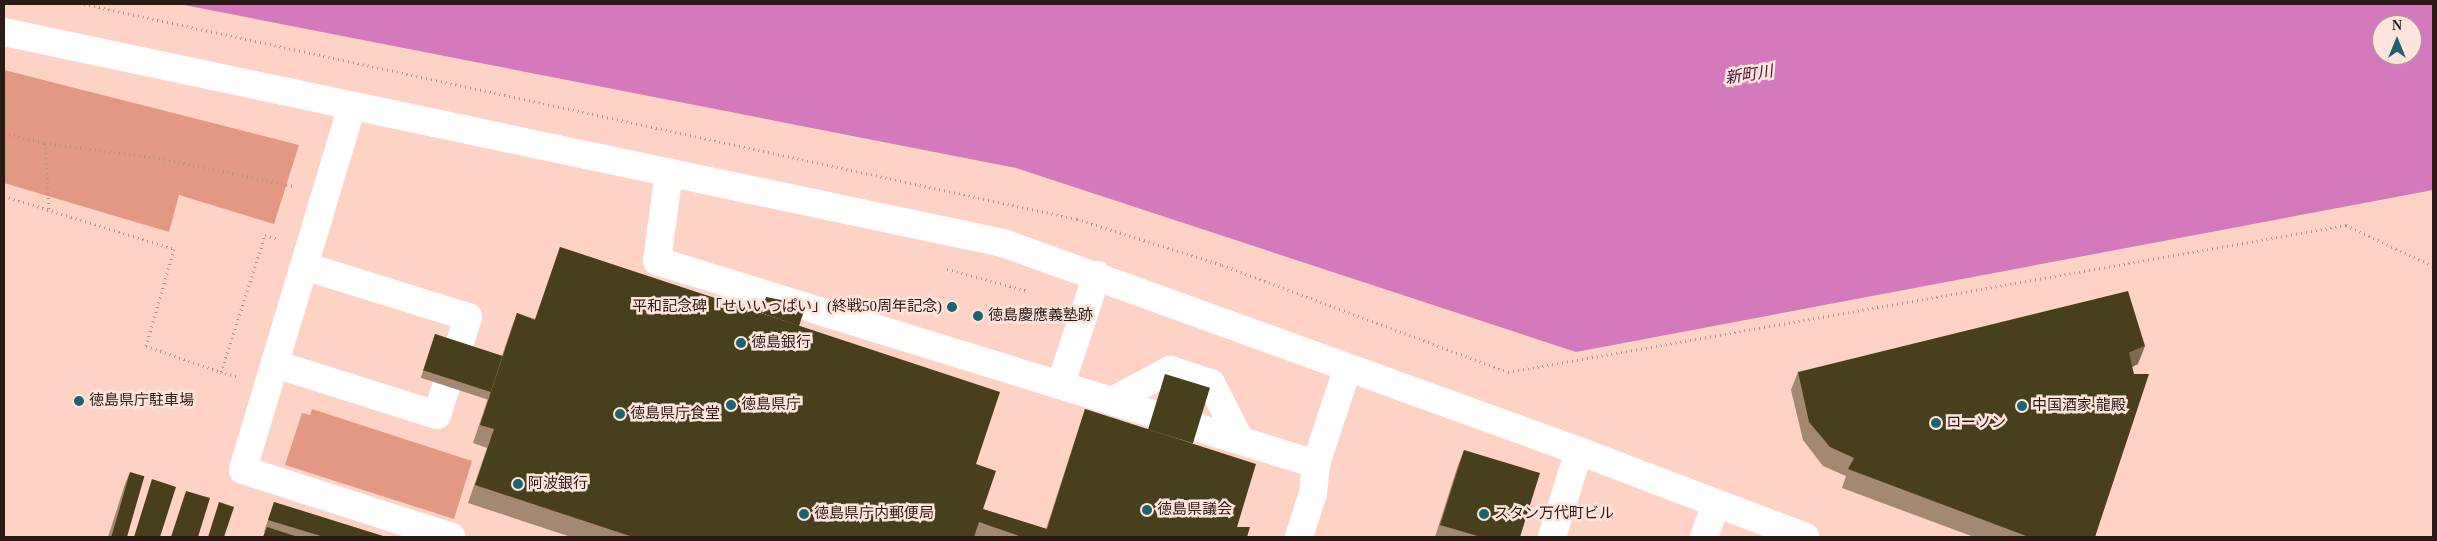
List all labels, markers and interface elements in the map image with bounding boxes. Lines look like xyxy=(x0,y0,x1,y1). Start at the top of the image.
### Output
north arrow xyxy=(2372,15,2422,65)
text: N xyxy=(2392,18,2402,33)
water label: 新町川 xyxy=(1724,62,1774,88)
place label: 平和記念碑「せいいっぱい」(終戦50周年記念) xyxy=(632,298,942,316)
marker: 平和記念碑「せいいっぱい」(終戦50周年記念) xyxy=(946,301,958,313)
place label: 徳島慶應義塾跡 xyxy=(988,307,1093,325)
marker: 徳島慶應義塾跡 xyxy=(972,310,984,322)
place label: 徳島銀行 xyxy=(751,334,811,352)
marker: 徳島銀行 xyxy=(735,337,747,349)
place label: 徳島県庁駐車場 xyxy=(89,392,194,410)
marker: 徳島県庁駐車場 xyxy=(73,395,85,407)
place label: 徳島県庁 xyxy=(741,396,801,414)
place label: 中国酒家 龍殿 xyxy=(2032,397,2126,415)
marker: 徳島県庁 xyxy=(725,399,737,411)
marker: 中国酒家 龍殿 xyxy=(2016,400,2028,412)
place label: 徳島県庁食堂 xyxy=(630,405,720,423)
marker: 徳島県庁食堂 xyxy=(614,408,626,420)
place label: ローソン xyxy=(1946,414,2006,432)
marker: ローソン xyxy=(1930,417,1942,429)
place label: 阿波銀行 xyxy=(528,475,588,493)
marker: 阿波銀行 xyxy=(512,478,524,490)
place label: 徳島県議会 xyxy=(1157,501,1232,519)
marker: 徳島県議会 xyxy=(1141,504,1153,516)
place label: 徳島県庁内郵便局 xyxy=(814,505,934,523)
place label: スタン万代町ビル xyxy=(1494,505,1614,523)
marker: 徳島県庁内郵便局 xyxy=(798,508,810,520)
marker: スタン万代町ビル xyxy=(1478,508,1490,520)

